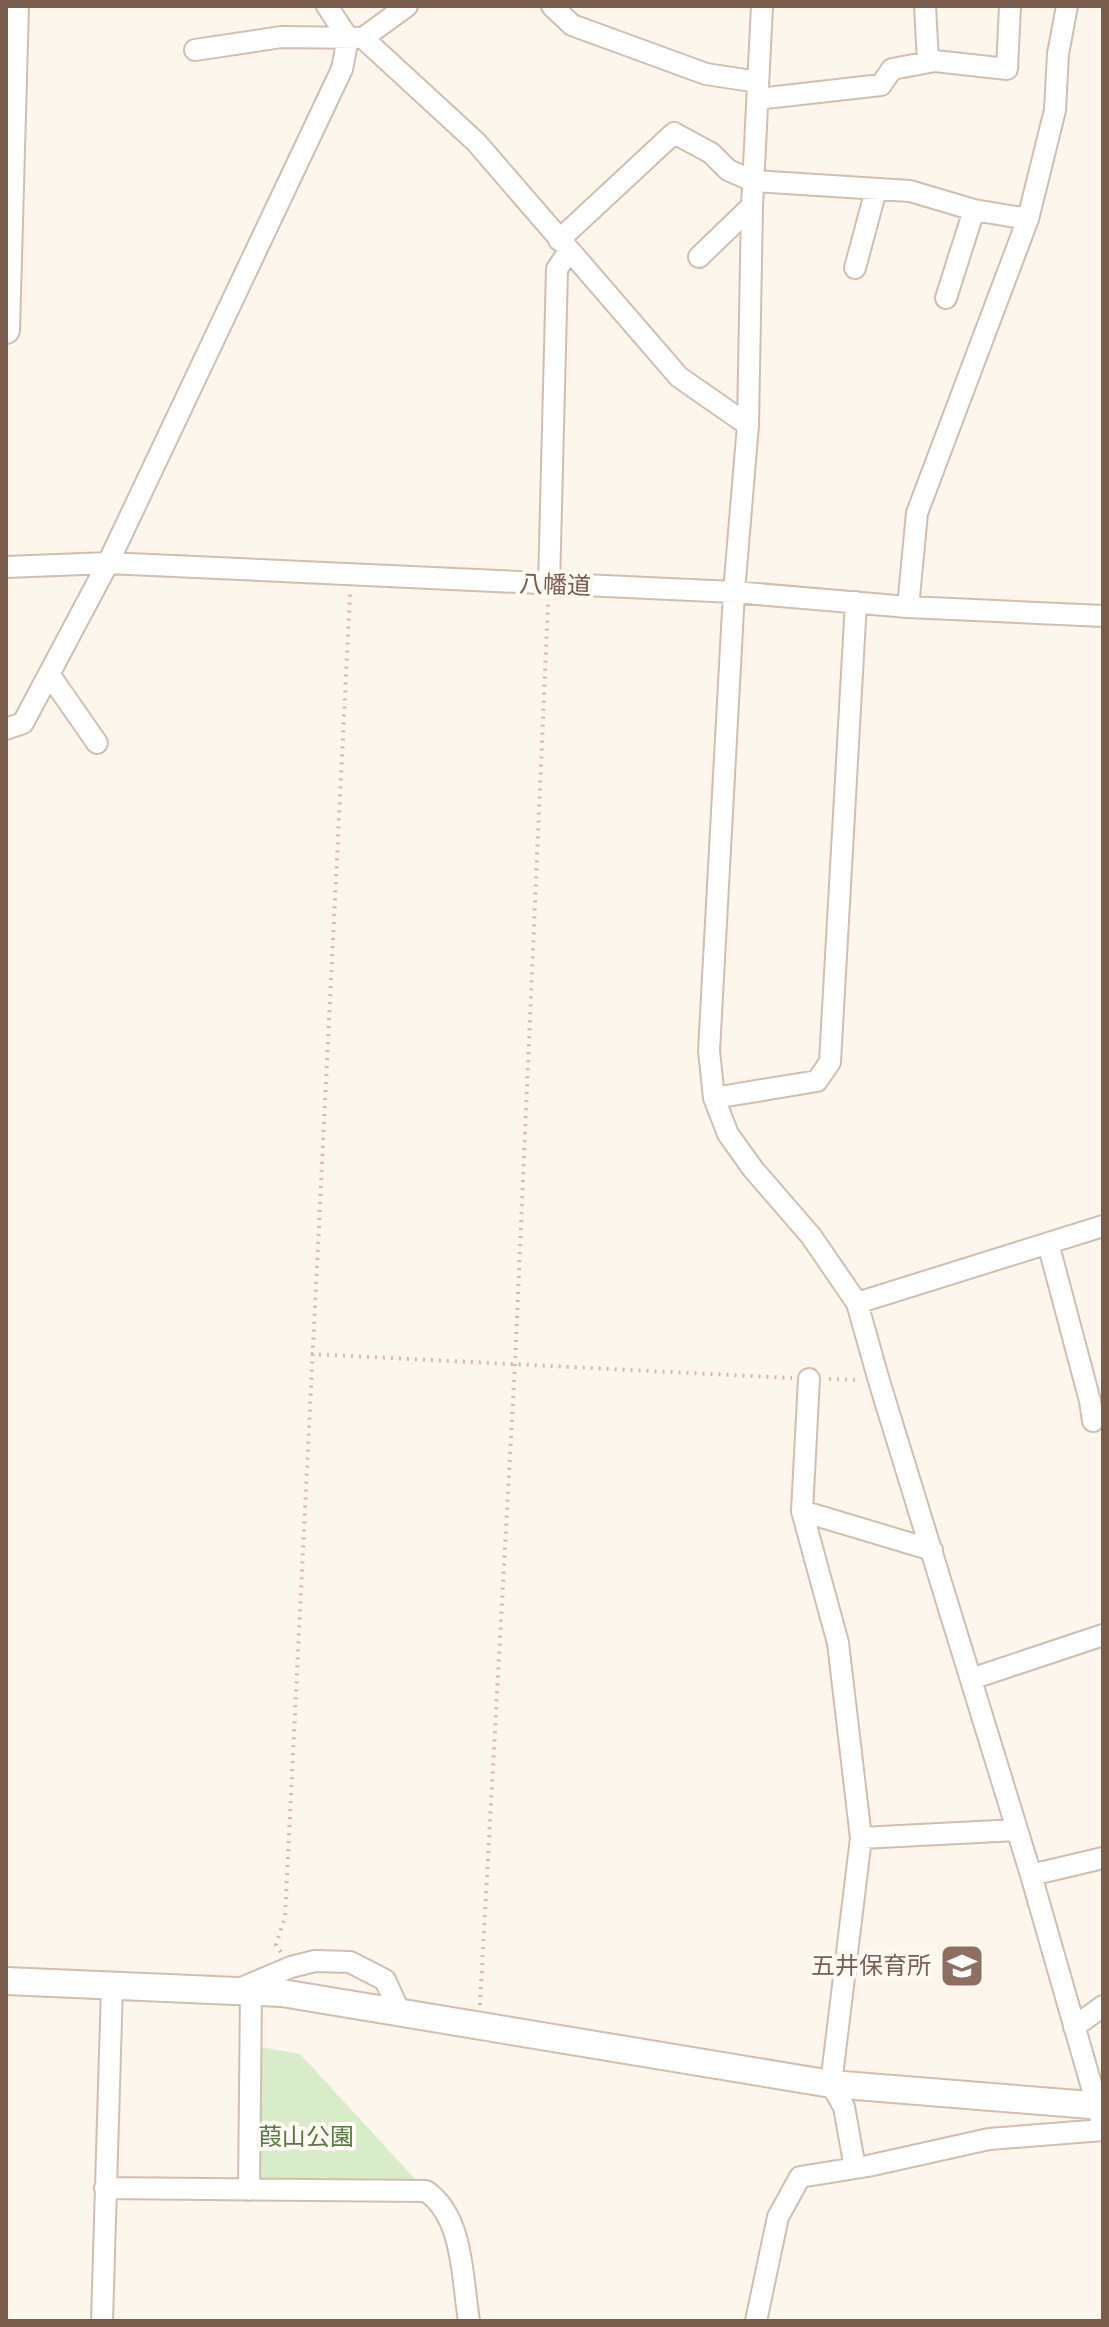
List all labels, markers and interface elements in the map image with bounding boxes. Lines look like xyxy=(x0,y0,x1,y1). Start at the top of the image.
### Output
street label: 八幡道 xyxy=(519,569,592,600)
school or university icon: 五井保育所 xyxy=(938,1942,986,1990)
place label: 五井保育所 xyxy=(811,1951,931,1980)
park label: 葭山公園 xyxy=(258,2122,354,2151)

